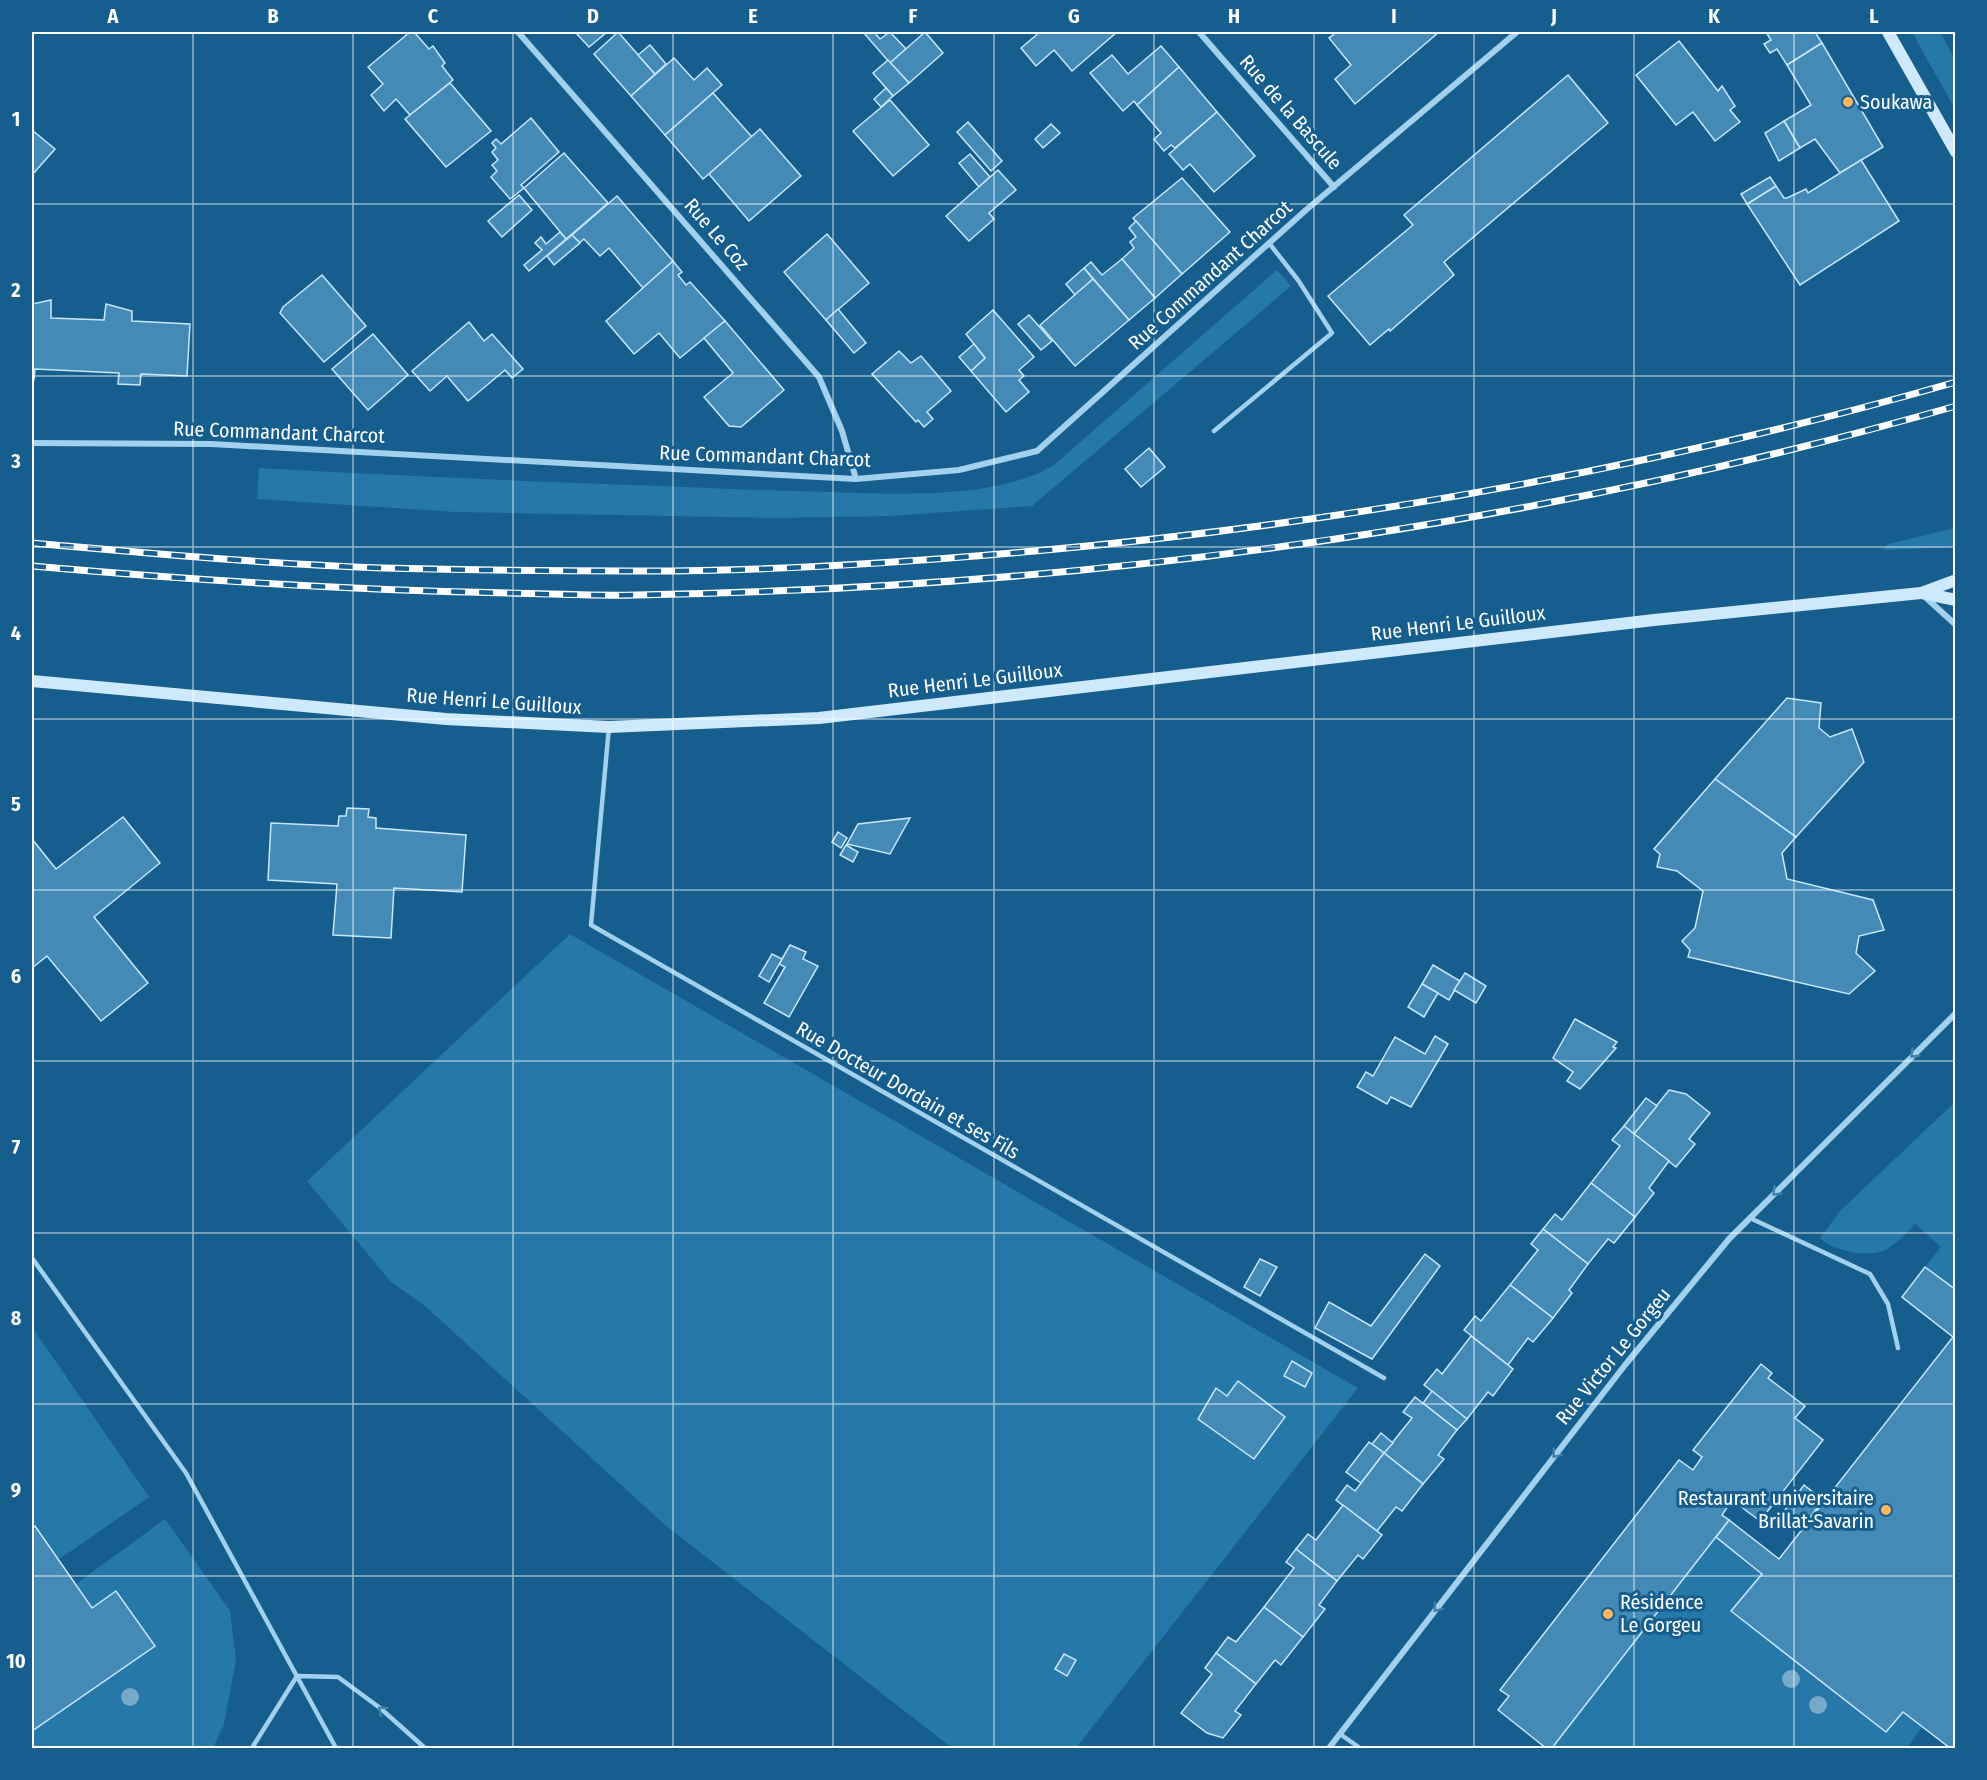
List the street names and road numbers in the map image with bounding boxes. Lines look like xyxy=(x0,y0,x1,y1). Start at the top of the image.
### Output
street label: Rue de la Bascule xyxy=(1235,50,1347,174)
street label: Rue Le Coz xyxy=(679,193,755,275)
street label: Rue Commandant Charcot xyxy=(1123,195,1297,355)
street label: Rue Commandant Charcot xyxy=(173,416,386,448)
street label: Rue Commandant Charcot xyxy=(659,440,872,472)
street label: Rue Henri Le Guilloux xyxy=(1370,600,1547,646)
street label: Rue Henri Le Guilloux xyxy=(887,657,1064,703)
street label: Rue Henri Le Guilloux xyxy=(406,683,583,719)
street label: Rue Docteur Dordain et ses Fils xyxy=(792,1016,1024,1164)
street label: Rue Victor Le Gorgeu xyxy=(1550,1283,1676,1429)

